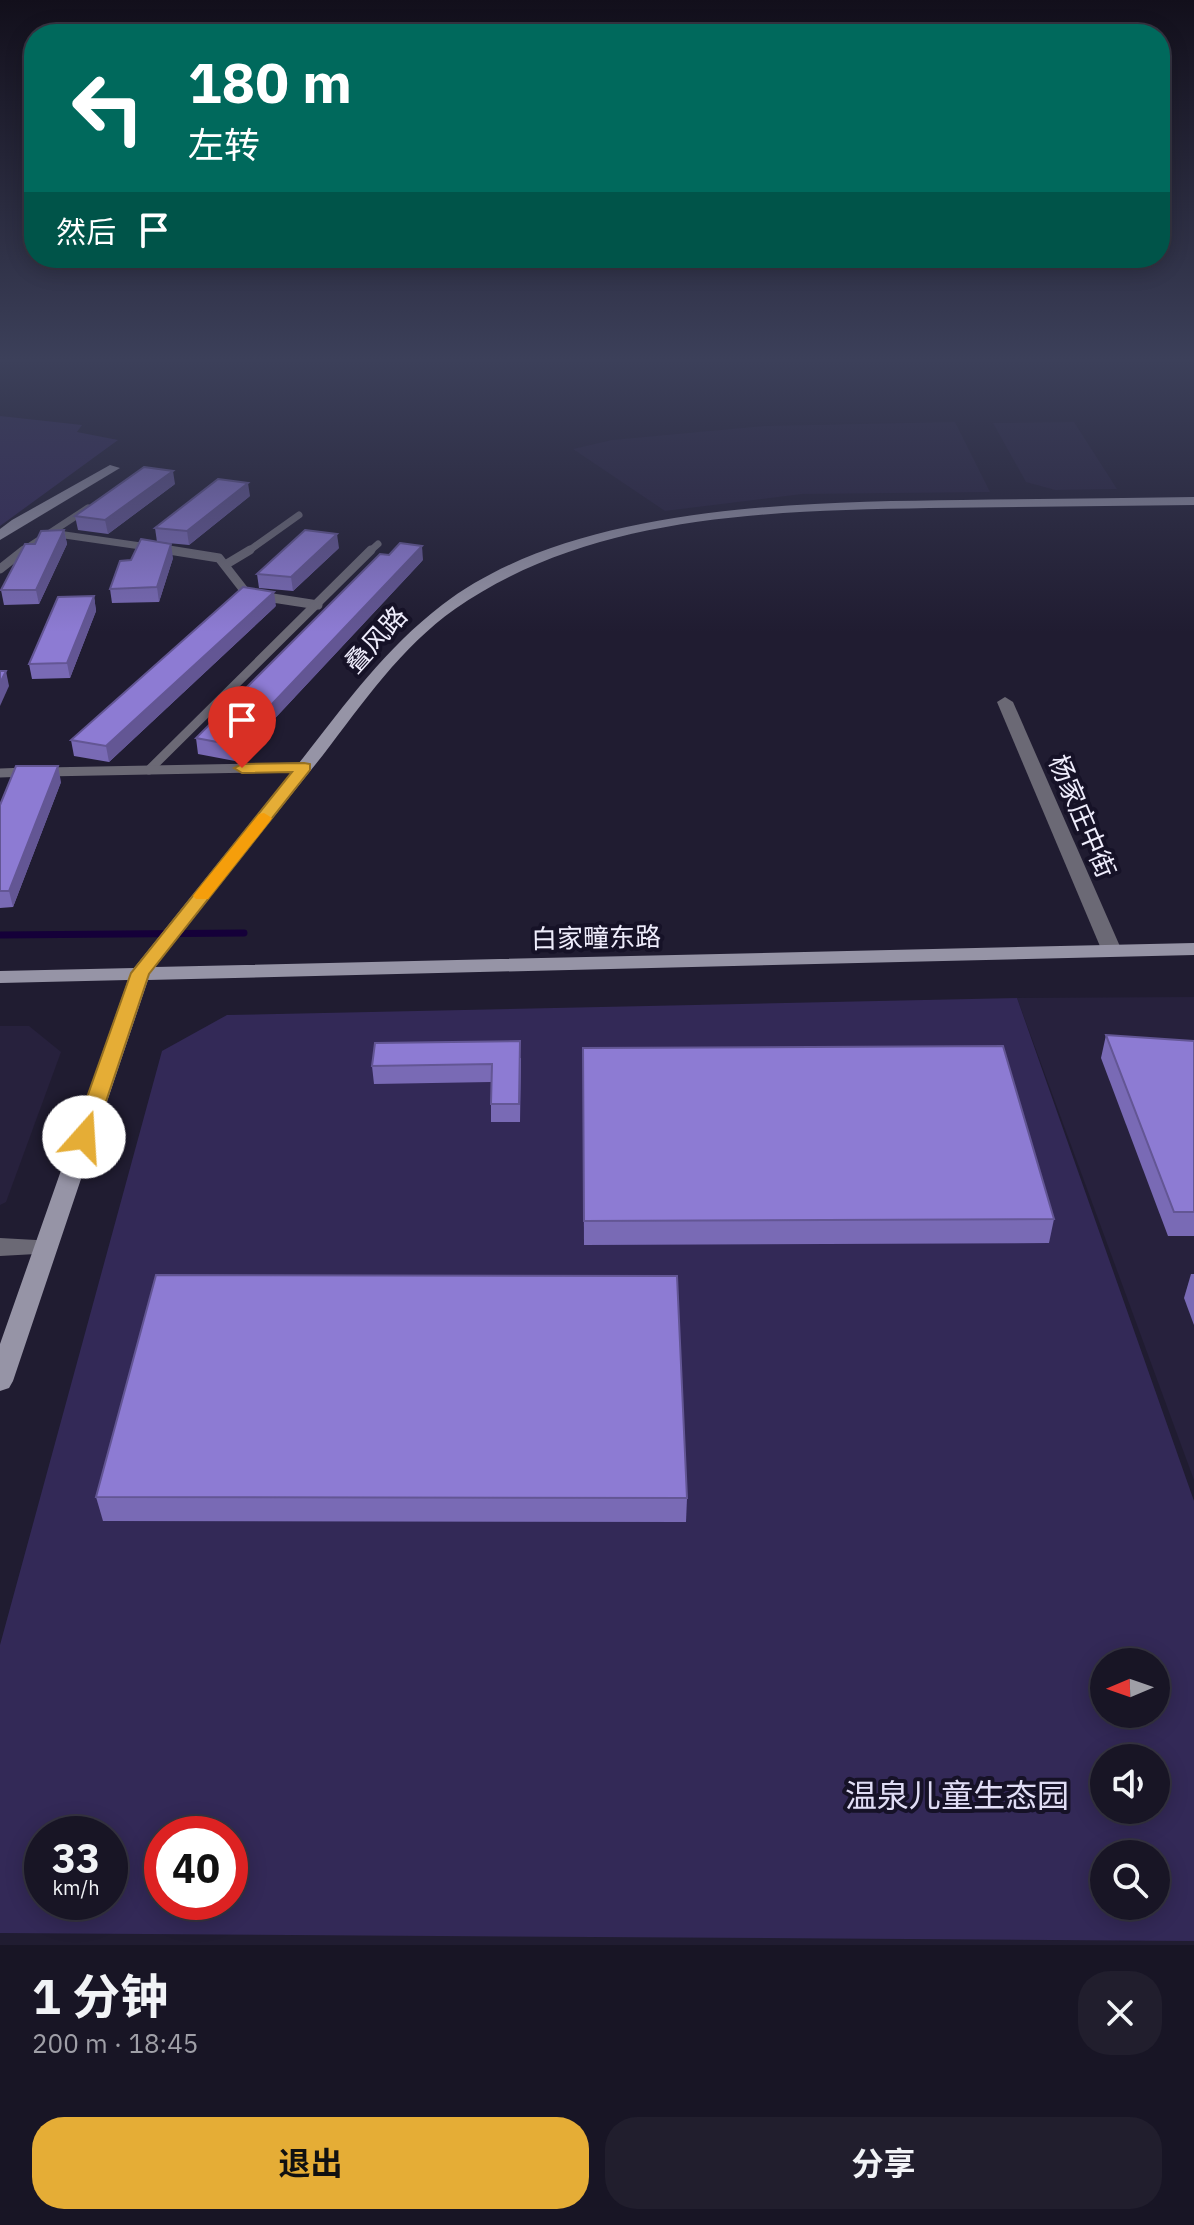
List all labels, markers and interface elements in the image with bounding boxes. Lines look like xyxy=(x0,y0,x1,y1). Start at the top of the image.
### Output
text: 180 m xyxy=(188,46,352,118)
icon: left xyxy=(56,56,160,160)
text: 左转 xyxy=(188,121,260,168)
icon: arrive xyxy=(132,208,176,252)
text: 然后 xyxy=(56,212,116,251)
street label: 叠风路 xyxy=(336,599,414,679)
pin xyxy=(208,686,276,768)
icon: arrive xyxy=(220,698,264,742)
street label: 杨家庄中街 xyxy=(1042,750,1124,882)
street label: 白家疃东路 xyxy=(531,919,661,955)
position arrow xyxy=(42,1095,126,1179)
north arrow xyxy=(1090,1648,1170,1728)
map controls xyxy=(1090,1648,1170,1920)
button: sound xyxy=(1090,1744,1170,1824)
park label: 温泉儿童生态园 xyxy=(845,1774,1069,1816)
speed limit sign: 40 xyxy=(144,1816,248,1920)
text: 33 xyxy=(52,1832,100,1884)
button: search xyxy=(1090,1840,1170,1920)
text: km/h xyxy=(52,1874,100,1901)
text: 1 分钟 xyxy=(32,1965,168,2027)
button: close xyxy=(1078,1971,1162,2055)
text: 200 m · 18:45 xyxy=(32,2026,198,2060)
button: 退出 xyxy=(32,2117,589,2209)
button: 分享 xyxy=(605,2117,1162,2209)

